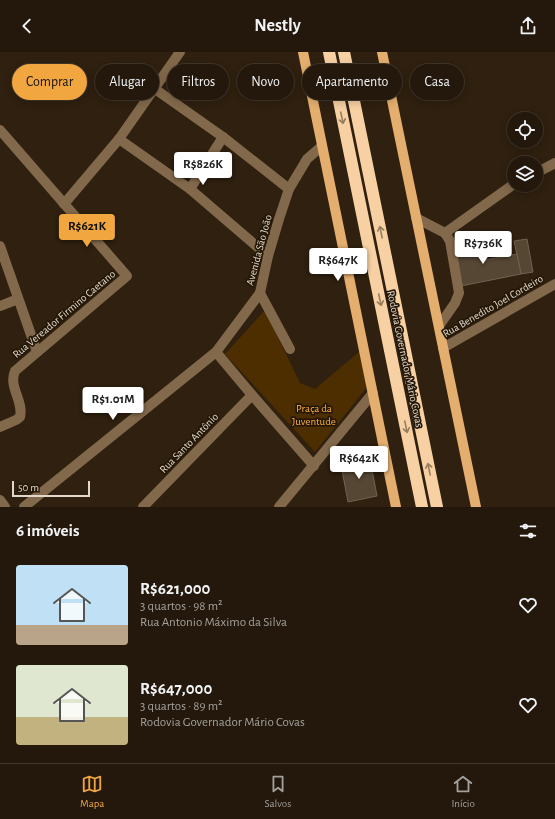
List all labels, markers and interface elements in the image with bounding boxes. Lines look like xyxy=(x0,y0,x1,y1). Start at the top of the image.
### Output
icon: back xyxy=(16,15,38,37)
icon: share xyxy=(517,15,539,37)
text: Nestly xyxy=(254,17,301,35)
chip: Comprar xyxy=(12,64,87,100)
chip: Alugar xyxy=(95,64,159,100)
chip: Filtros xyxy=(167,64,229,100)
chip: Novo xyxy=(237,64,294,100)
chip: Apartamento xyxy=(302,64,402,100)
chip: Casa xyxy=(410,64,464,100)
one-way arrow xyxy=(339,111,347,124)
map controls xyxy=(507,112,543,192)
button: locate xyxy=(507,112,543,148)
pin: R$826K xyxy=(170,152,236,186)
button: layers xyxy=(507,156,543,192)
text: R$826K xyxy=(183,158,223,171)
street label: Avenida São João xyxy=(244,213,274,287)
pin: R$621K xyxy=(54,214,120,248)
text: R$621K xyxy=(68,220,106,233)
one-way arrow xyxy=(376,225,384,238)
pin: R$736K xyxy=(450,231,516,265)
text: R$736K xyxy=(464,237,502,250)
pin: R$647K xyxy=(305,248,371,282)
text: R$647K xyxy=(318,254,358,267)
street label: Rua Vereador Firmino Caetano xyxy=(11,268,117,360)
street label: Rua Benedito Joel Cordeiro xyxy=(441,273,545,339)
street label: Rodovia Governador Mário Covas xyxy=(385,290,425,428)
one-way arrow xyxy=(376,293,384,306)
pin: R$1.01M xyxy=(76,387,150,421)
text: R$1.01M xyxy=(92,393,135,406)
park label: Praça da Juventude xyxy=(292,403,336,427)
street label: Rua Santo Antônio xyxy=(158,411,220,475)
one-way arrow xyxy=(402,420,410,433)
pin: R$642K xyxy=(326,446,392,480)
text: R$642K xyxy=(339,452,379,465)
one-way arrow xyxy=(424,463,432,476)
scale bar xyxy=(12,479,90,498)
text: 50 m xyxy=(18,482,39,493)
icon: filters xyxy=(517,520,539,542)
text: 6 imóveis xyxy=(16,522,79,539)
text: R$621,000 xyxy=(140,580,210,597)
icon: home xyxy=(48,581,96,629)
icon: heart xyxy=(517,594,539,616)
text: 3 quartos · 98 m² xyxy=(140,600,223,613)
text: Rua Antonio Máximo da Silva xyxy=(140,616,287,629)
text: R$647,000 xyxy=(140,680,212,697)
icon: home xyxy=(48,681,96,729)
icon: heart xyxy=(517,694,539,716)
text: 3 quartos · 89 m² xyxy=(140,700,223,713)
text: Rodovia Governador Mário Covas xyxy=(140,716,305,729)
tab: Mapa xyxy=(80,773,104,810)
tab: Salvos xyxy=(265,773,291,810)
tab: Início xyxy=(451,773,475,810)

